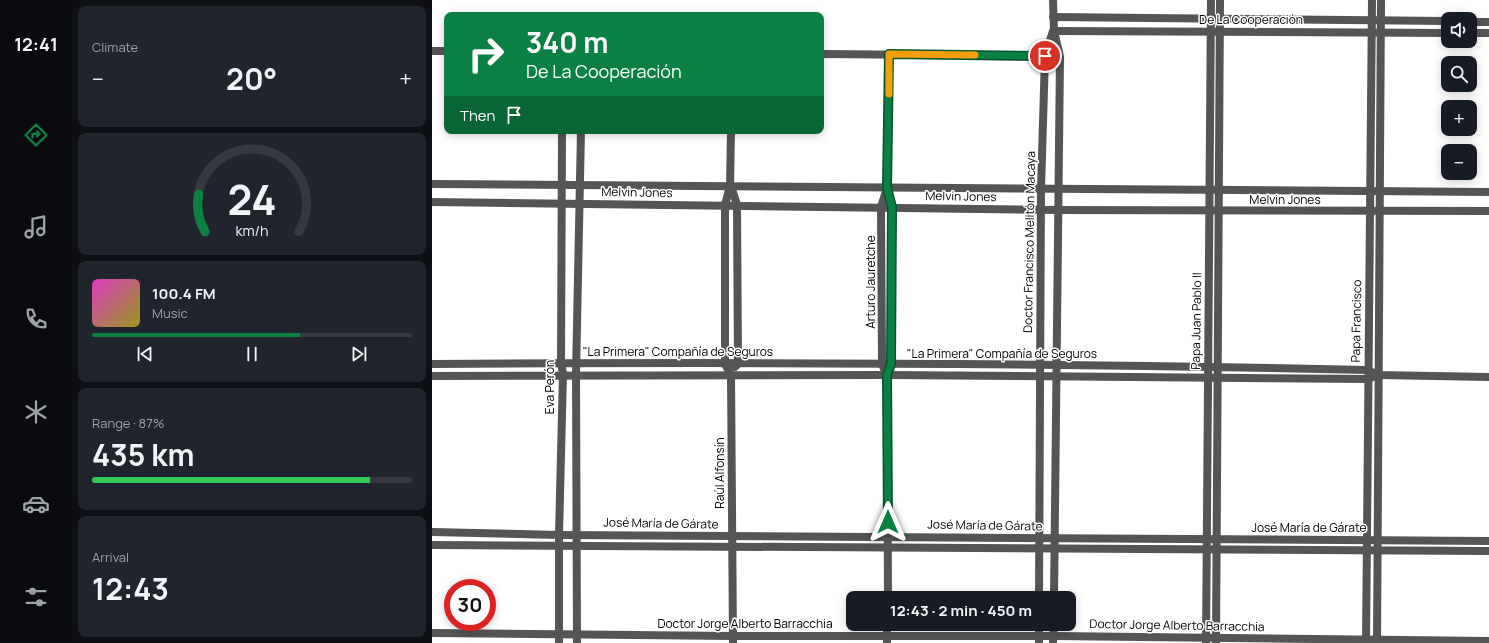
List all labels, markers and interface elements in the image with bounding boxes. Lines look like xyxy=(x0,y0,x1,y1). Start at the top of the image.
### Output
street label: De La Cooperación xyxy=(1199,11,1303,28)
map controls xyxy=(1441,12,1477,180)
button: sound xyxy=(1441,12,1477,48)
text: 340 m xyxy=(526,23,609,61)
icon: right xyxy=(460,28,512,80)
text: 12:41 xyxy=(14,32,58,56)
text: Climate xyxy=(92,38,138,56)
pin xyxy=(1028,39,1062,73)
icon: arrive xyxy=(1034,45,1056,67)
button: search xyxy=(1441,56,1477,92)
text: 20° xyxy=(226,58,277,99)
text: De La Cooperación xyxy=(526,59,682,83)
text: − xyxy=(92,64,104,94)
text: + xyxy=(399,64,412,94)
button: + xyxy=(1441,100,1477,136)
icon: arrive xyxy=(503,104,525,126)
text: Then xyxy=(460,105,495,126)
icon: directions xyxy=(22,121,50,149)
button: − xyxy=(1441,144,1477,180)
street label: Doctor Francisco Melitón Macaya xyxy=(1019,151,1039,333)
text: 24 xyxy=(227,171,277,227)
street label: Melvin Jones xyxy=(601,183,673,201)
street label: Melvin Jones xyxy=(925,187,997,205)
street label: Melvin Jones xyxy=(1249,191,1321,208)
icon: music xyxy=(22,213,50,241)
text: km/h xyxy=(235,221,269,240)
street label: Arturo Jauretche xyxy=(862,235,879,329)
street label: Papa Juan Pablo II xyxy=(1187,272,1205,370)
street label: Papa Francisco xyxy=(1347,279,1365,363)
text: 100.4 FM xyxy=(152,283,216,304)
text: Music xyxy=(152,304,188,322)
icon: phone xyxy=(22,305,50,333)
icon: previous xyxy=(134,343,156,365)
icon: pause xyxy=(241,343,263,365)
icon: next xyxy=(348,343,370,365)
street label: "La Primera" Compañía de Seguros xyxy=(583,343,773,360)
street label: "La Primera" Compañía de Seguros xyxy=(907,345,1097,362)
street label: Eva Perón xyxy=(541,360,558,414)
icon: climate xyxy=(22,398,50,426)
text: Range · 87% xyxy=(92,414,164,432)
text: 435 km xyxy=(92,434,194,475)
street label: Raúl Alfonsín xyxy=(711,437,728,509)
icon: car xyxy=(22,490,50,518)
position arrow xyxy=(867,501,909,543)
street label: José María de Gárate xyxy=(603,513,719,533)
street label: José María de Gárate xyxy=(927,515,1043,535)
street label: José María de Gárate xyxy=(1251,519,1367,536)
text: Arrival xyxy=(92,548,129,566)
text: 12:43 xyxy=(92,568,169,609)
speed limit sign: 30 xyxy=(444,579,496,631)
icon: filters xyxy=(22,583,50,611)
text: 12:43 · 2 min · 450 m xyxy=(890,600,1032,621)
street label: Doctor Jorge Alberto Barracchia xyxy=(657,615,833,632)
street label: Doctor Jorge Alberto Barracchia xyxy=(1089,615,1265,635)

